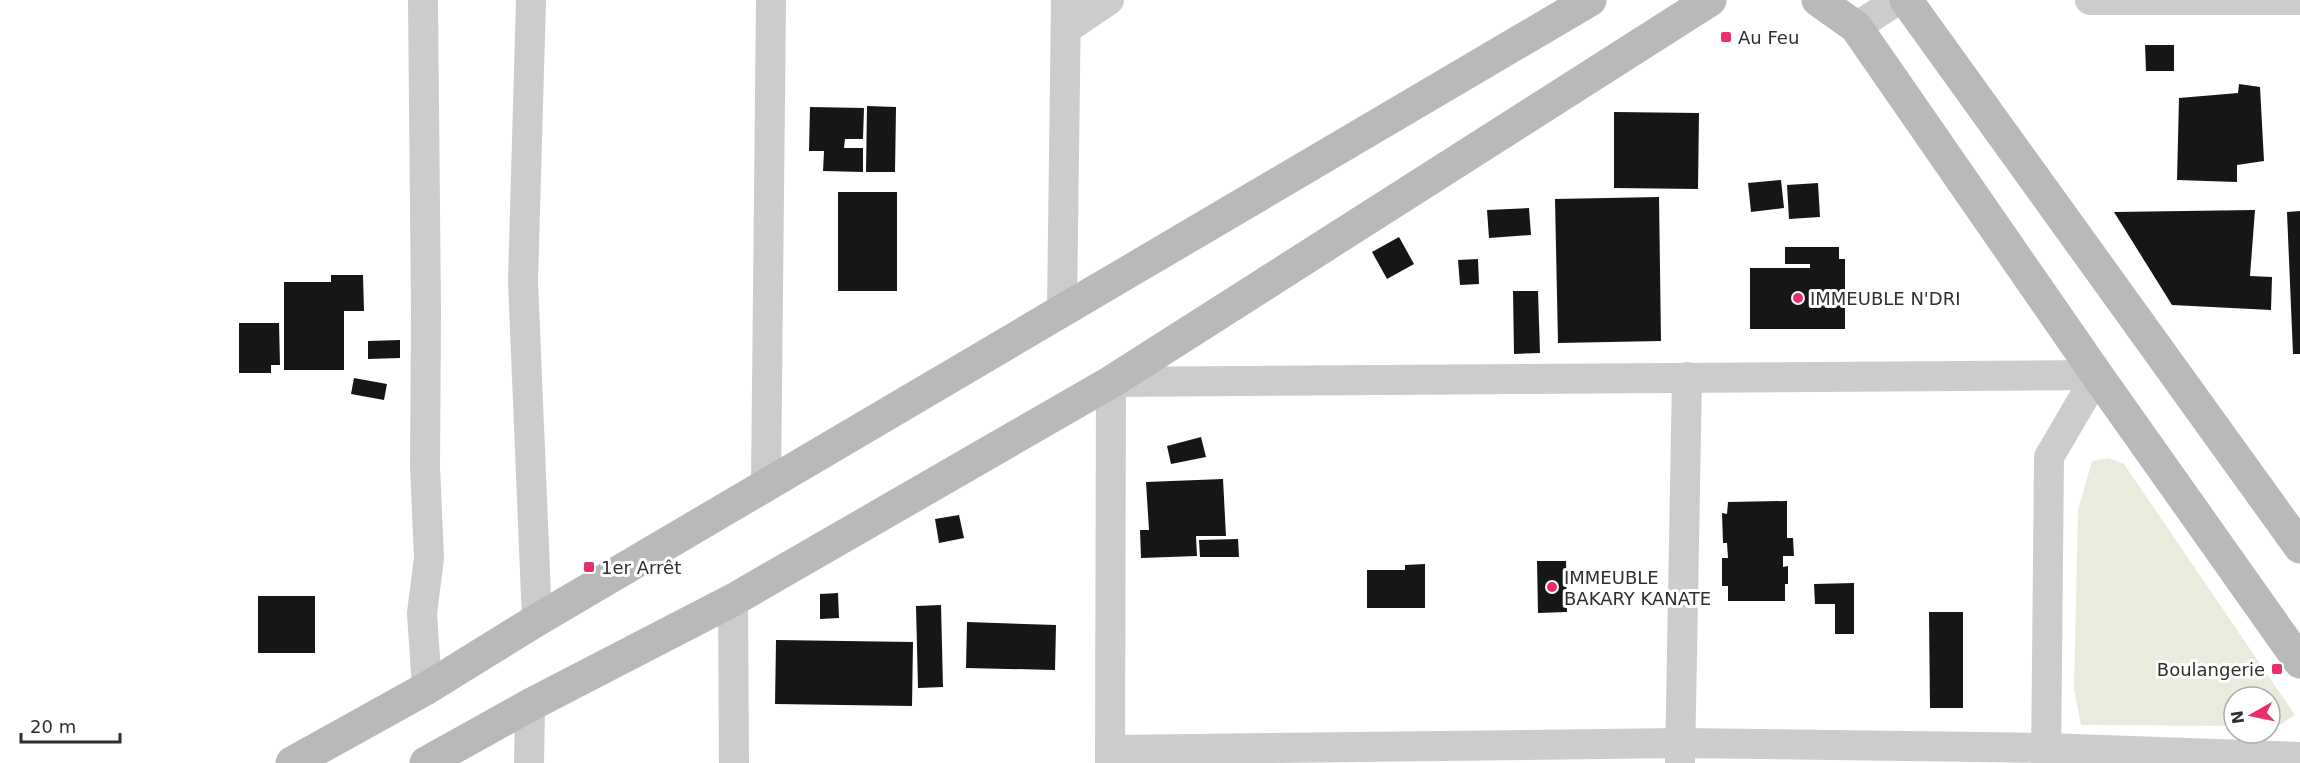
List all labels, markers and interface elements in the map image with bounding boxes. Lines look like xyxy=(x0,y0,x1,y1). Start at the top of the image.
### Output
place label: Au Feu xyxy=(1738,27,1799,48)
marker: Au Feu xyxy=(1719,30,1733,44)
place label: IMMEUBLE N'DRI xyxy=(1810,288,1960,309)
marker: IMMEUBLE N'DRI xyxy=(1791,291,1805,305)
place label: 1er Arrêt xyxy=(601,557,681,578)
marker: 1er Arrêt xyxy=(582,560,596,574)
place label: IMMEUBLE BAKARY KANATE xyxy=(1564,567,1711,609)
marker: IMMEUBLE BAKARY KANATE xyxy=(1545,580,1559,594)
place label: Boulangerie xyxy=(2157,659,2265,680)
marker: Boulangerie xyxy=(2270,662,2284,676)
north arrow xyxy=(2222,685,2282,745)
scale bar xyxy=(21,706,120,744)
text: N xyxy=(2227,709,2248,725)
text: 20 m xyxy=(30,716,76,737)

